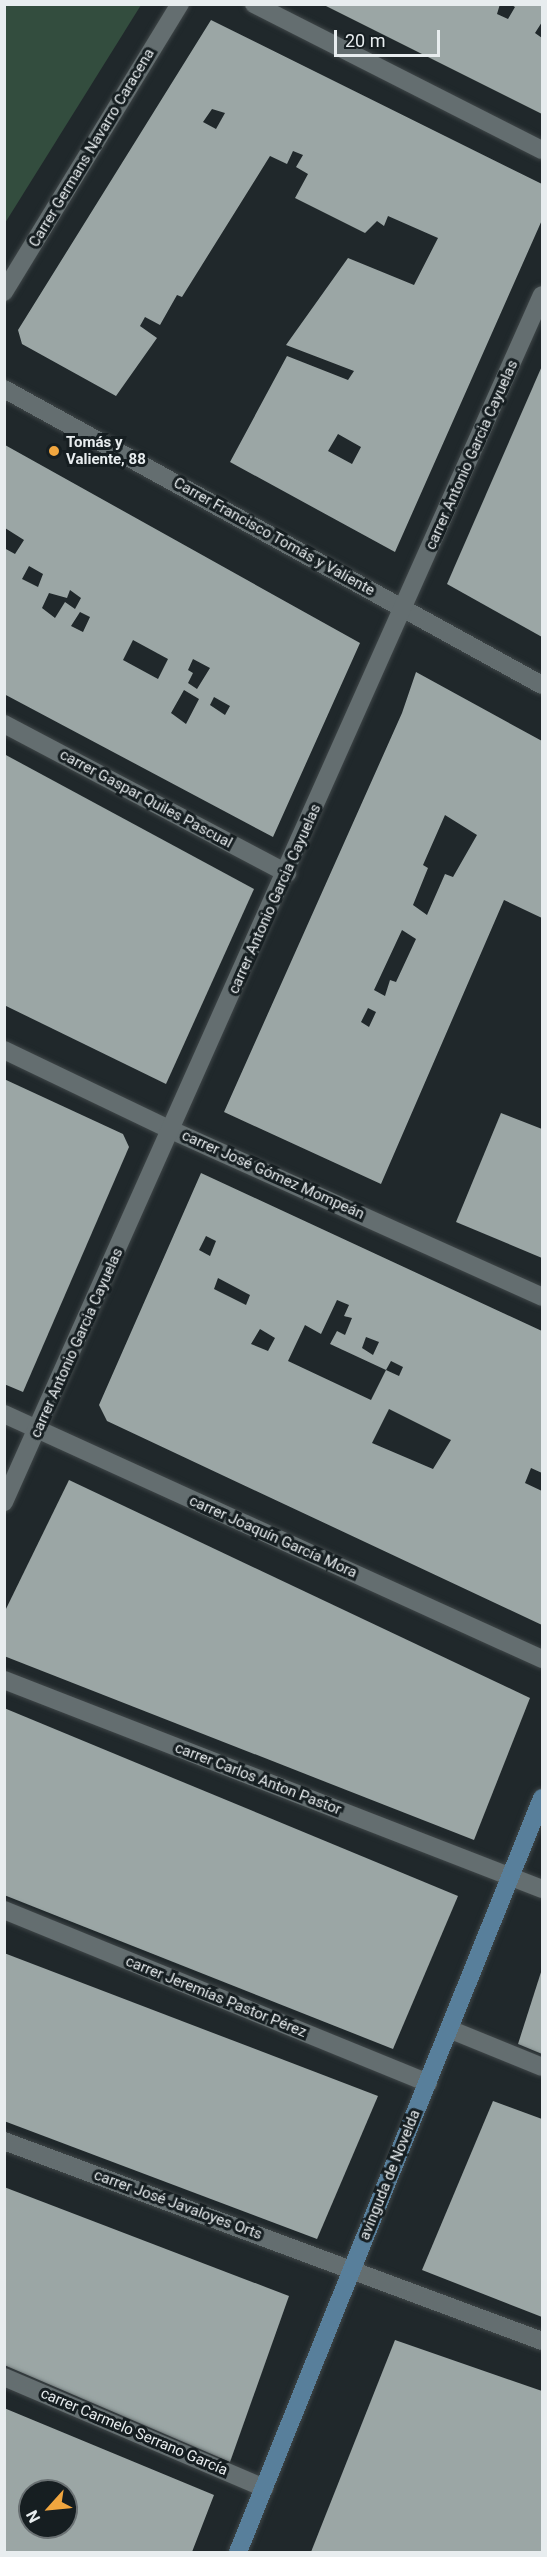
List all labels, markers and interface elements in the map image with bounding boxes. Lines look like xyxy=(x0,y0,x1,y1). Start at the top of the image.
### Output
scale bar xyxy=(337,18,444,56)
text: 20 m xyxy=(345,30,385,51)
street label: Carrer Germans Navarro Caracena xyxy=(25,45,159,251)
street label: carrer Antonio Garcia Cayuelas xyxy=(422,357,522,553)
place label: Tomás y Valiente, 88 xyxy=(66,433,146,468)
marker: Tomás y Valiente, 88 xyxy=(47,444,61,458)
street label: Carrer Francisco Tomás y Valiente xyxy=(170,474,378,600)
street label: carrer Gaspar Quiles Pascual xyxy=(57,746,235,852)
street label: carrer Antonio Garcia Cayuelas xyxy=(225,801,325,997)
street label: carrer José Gómez Mompeán xyxy=(179,1127,367,1223)
street label: carrer Antonio Garcia Cayuelas xyxy=(27,1245,127,1441)
street label: carrer Joaquín García Mora xyxy=(186,1492,360,1582)
street label: carrer Carlos Anton Pastor xyxy=(172,1739,344,1819)
street label: carrer Jeremías Pastor Pérez xyxy=(123,1952,309,2042)
street label: avinguda de Novelda xyxy=(356,2107,424,2243)
street label: carrer José Javaloyes Orts xyxy=(91,2166,265,2244)
street label: carrer Carmelo Serrano García xyxy=(38,2384,230,2480)
north arrow xyxy=(18,2479,78,2539)
text: N xyxy=(22,2507,44,2526)

